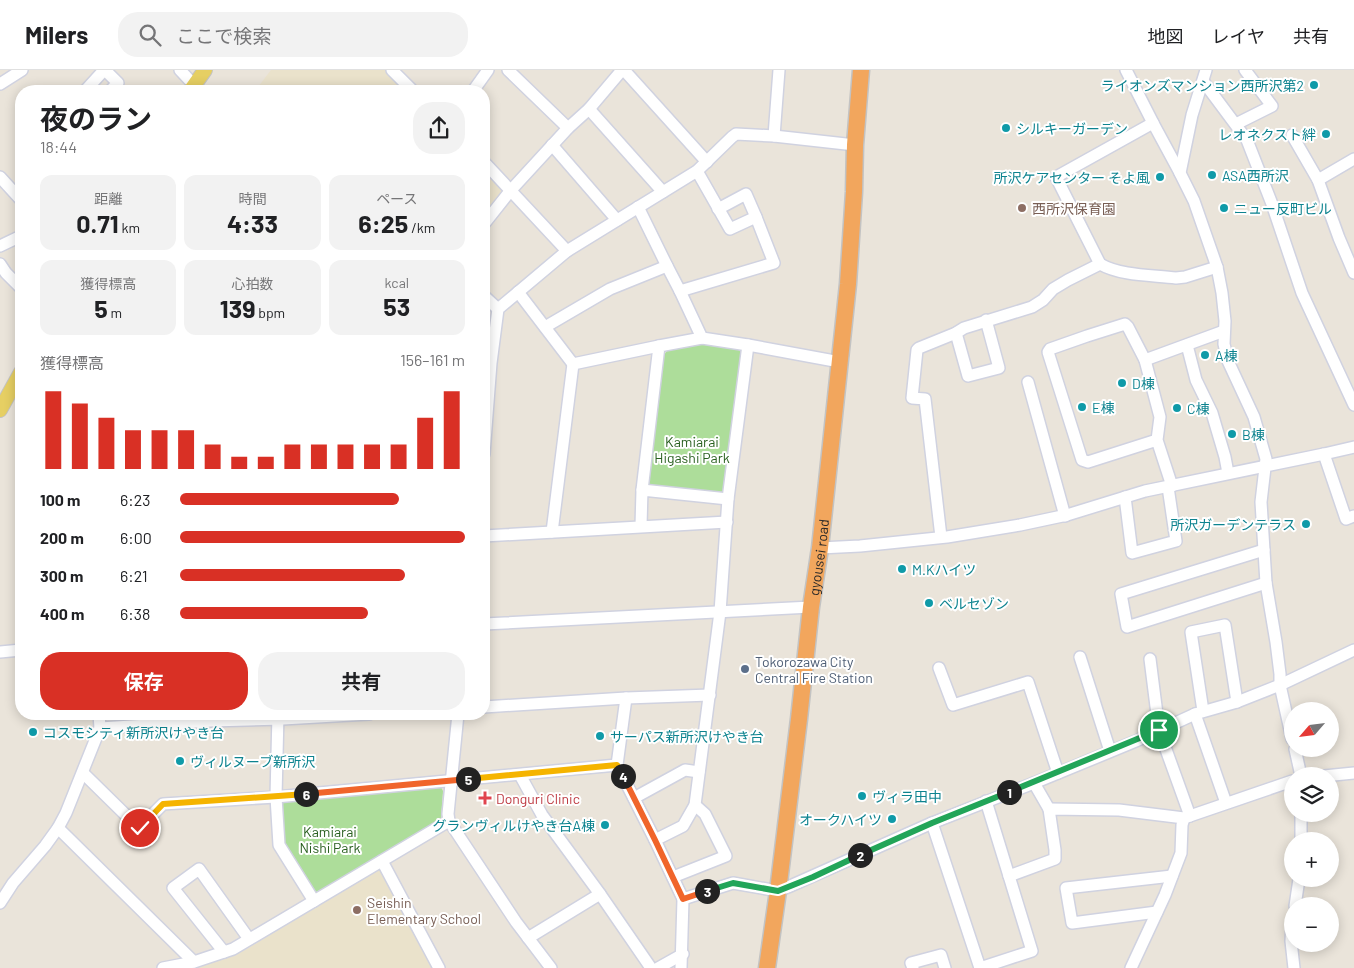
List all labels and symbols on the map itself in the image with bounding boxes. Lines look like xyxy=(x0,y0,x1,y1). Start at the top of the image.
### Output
place label: ライオンズマンション西所沢第2 xyxy=(1101,77,1304,94)
marker: ライオンズマンション西所沢第2 xyxy=(1308,79,1320,91)
place label: シルキーガーデン xyxy=(1016,120,1128,137)
marker: シルキーガーデン xyxy=(1000,122,1012,134)
place label: レオネクスト絆 xyxy=(1218,126,1316,143)
marker: レオネクスト絆 xyxy=(1320,128,1332,140)
place label: ASA西所沢 xyxy=(1222,167,1289,184)
place label: 所沢ケアセンター そよ風 xyxy=(993,169,1150,186)
marker: ASA西所沢 xyxy=(1206,169,1218,181)
marker: 所沢ケアセンター そよ風 xyxy=(1154,171,1166,183)
place label: 西所沢保育園 xyxy=(1032,200,1116,217)
place label: ニュー反町ビル xyxy=(1234,200,1332,217)
marker: 西所沢保育園 xyxy=(1016,202,1028,214)
marker: ニュー反町ビル xyxy=(1218,202,1230,214)
place label: A棟 xyxy=(1215,347,1238,364)
marker: A棟 xyxy=(1199,349,1211,361)
place label: D棟 xyxy=(1132,375,1155,392)
marker: D棟 xyxy=(1116,377,1128,389)
place label: E棟 xyxy=(1092,399,1114,416)
place label: C棟 xyxy=(1187,400,1210,417)
marker: E棟 xyxy=(1076,401,1088,413)
marker: C棟 xyxy=(1171,402,1183,414)
place label: B棟 xyxy=(1242,426,1265,443)
marker: B棟 xyxy=(1226,428,1238,440)
park label: Kamiarai Higashi Park xyxy=(654,433,730,466)
place label: 所沢ガーデンテラス xyxy=(1170,516,1296,533)
street label: gyousei road xyxy=(804,518,832,597)
marker: 所沢ガーデンテラス xyxy=(1300,518,1312,530)
place label: M.Kハイツ xyxy=(912,561,976,578)
marker: M.Kハイツ xyxy=(896,563,908,575)
place label: ベルセゾン xyxy=(939,595,1009,612)
marker: ベルセゾン xyxy=(923,597,935,609)
place label: Tokorozawa City Central Fire Station xyxy=(755,653,873,686)
marker: Tokorozawa City Central Fire Station xyxy=(739,663,751,675)
north arrow xyxy=(1284,702,1339,758)
pin xyxy=(1138,709,1180,751)
place label: コスモシティ新所沢けやき台 xyxy=(43,724,224,741)
marker: コスモシティ新所沢けやき台 xyxy=(27,726,39,738)
place label: サーパス新所沢けやき台 xyxy=(610,728,764,745)
marker: サーパス新所沢けやき台 xyxy=(594,730,606,742)
place label: ヴィルヌーブ新所沢 xyxy=(190,753,315,770)
marker: ヴィルヌーブ新所沢 xyxy=(174,755,186,767)
pin: 4 xyxy=(610,764,636,788)
pin: 5 xyxy=(456,766,480,792)
pin: 1 xyxy=(996,780,1022,804)
pin: 6 xyxy=(294,782,318,806)
place label: ヴィラ田中 xyxy=(872,788,942,805)
place label: Donguri Clinic xyxy=(496,790,580,807)
marker: ヴィラ田中 xyxy=(856,790,868,802)
marker: Donguri Clinic xyxy=(478,791,492,805)
pin xyxy=(119,807,161,849)
place label: オークハイツ xyxy=(799,811,882,828)
marker: オークハイツ xyxy=(886,813,898,825)
place label: グランヴィルけやき台A棟 xyxy=(433,817,595,834)
marker: グランヴィルけやき台A棟 xyxy=(599,819,611,831)
park label: Kamiarai Nishi Park xyxy=(299,823,361,856)
pin: 2 xyxy=(848,842,872,868)
pin: 3 xyxy=(694,878,720,904)
place label: Seishin Elementary School xyxy=(367,894,481,927)
marker: Seishin Elementary School xyxy=(351,904,363,916)

